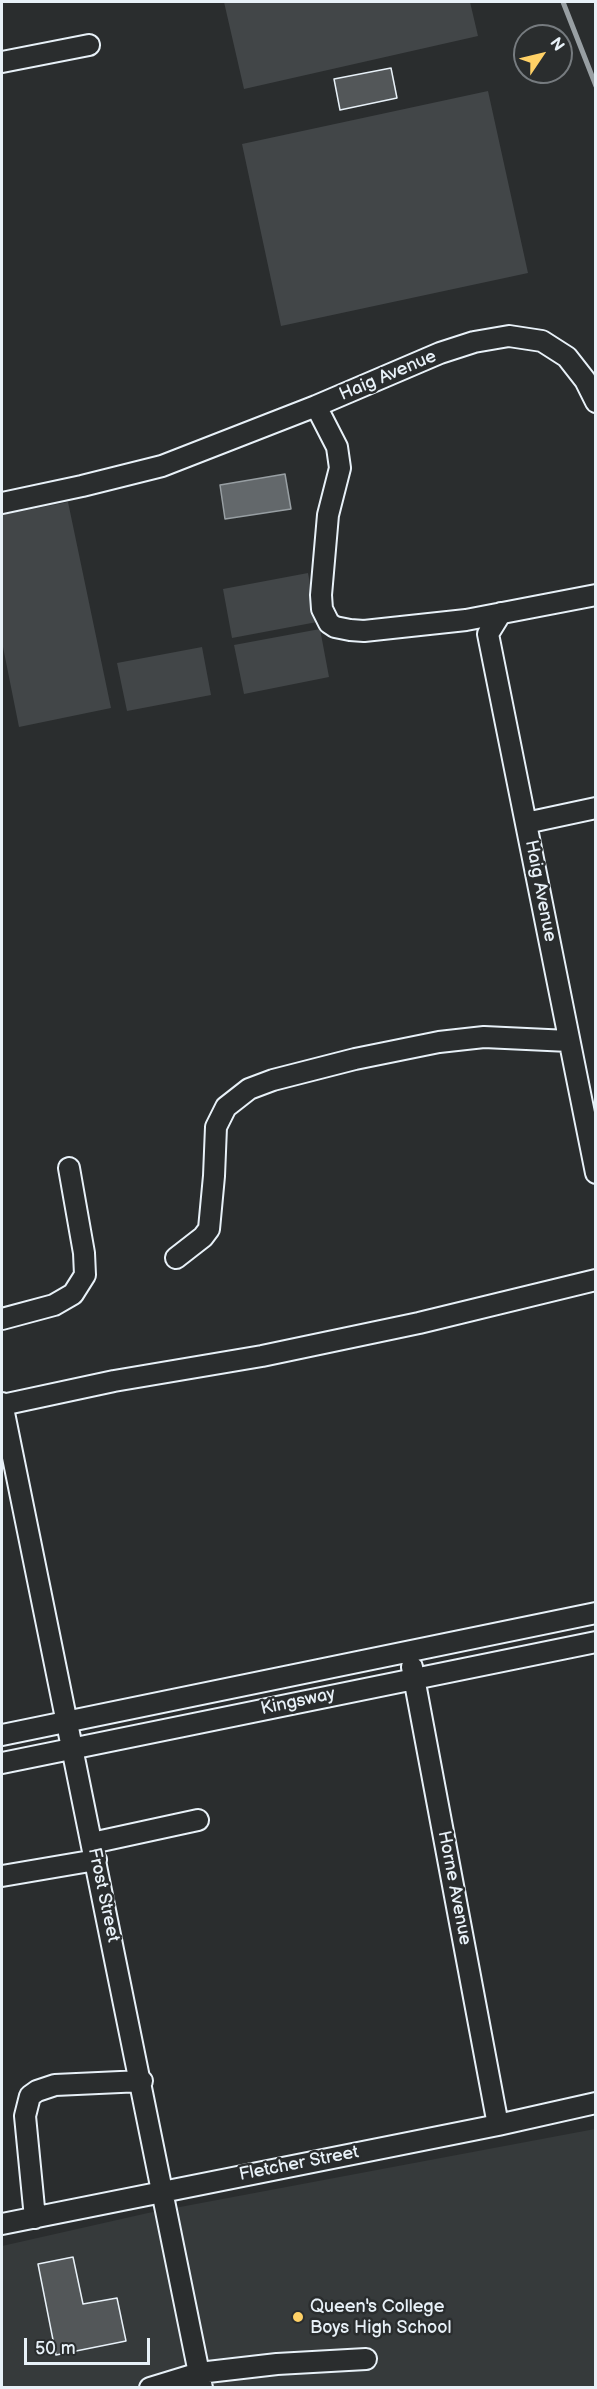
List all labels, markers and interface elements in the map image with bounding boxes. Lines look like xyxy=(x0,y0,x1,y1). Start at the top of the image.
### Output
north arrow xyxy=(513,24,573,84)
text: N xyxy=(545,34,568,55)
street label: Haig Avenue xyxy=(336,346,440,406)
street label: Haig Avenue xyxy=(520,838,560,944)
street label: Kingsway xyxy=(259,1684,337,1720)
street label: Horne Avenue xyxy=(432,1829,476,1947)
street label: Frost Street xyxy=(82,1846,124,1944)
street label: Fletcher Street xyxy=(237,2142,361,2186)
place label: Queen's College Boys High School xyxy=(310,2296,451,2338)
marker: Queen's College Boys High School xyxy=(291,2310,305,2324)
scale bar xyxy=(27,2326,153,2364)
text: 50 m xyxy=(35,2338,76,2359)

